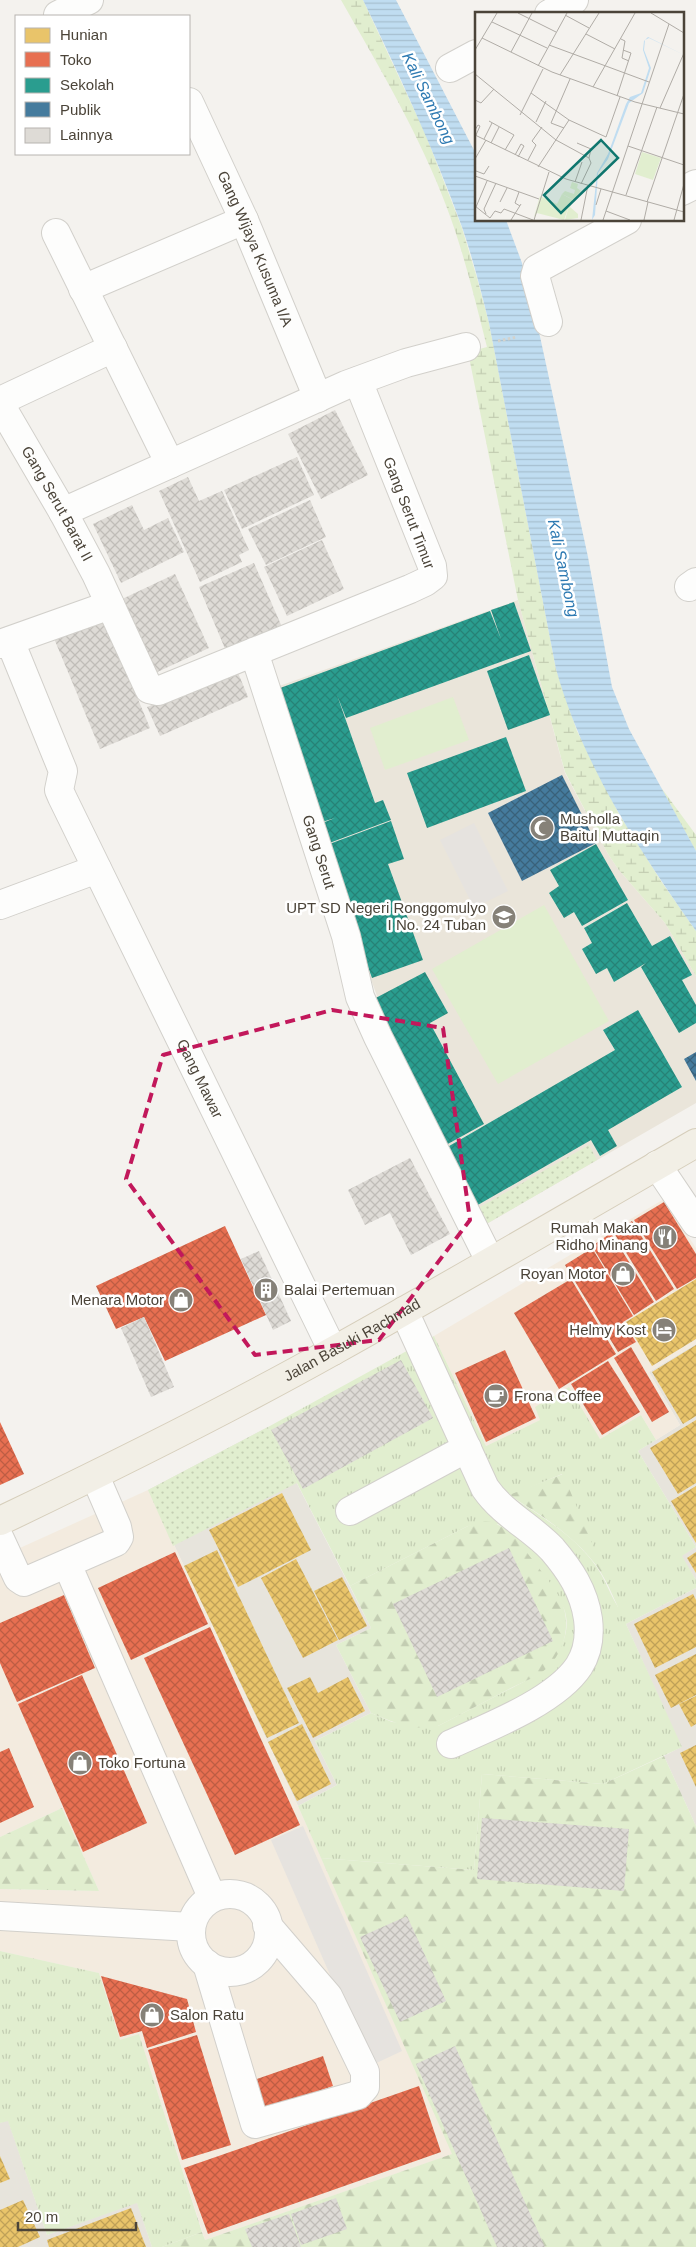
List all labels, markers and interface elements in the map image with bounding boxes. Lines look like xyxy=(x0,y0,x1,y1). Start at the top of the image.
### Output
inset map xyxy=(475,12,684,221)
legend xyxy=(15,15,190,155)
text: Hunian xyxy=(60,26,108,43)
water label: Kali Sambong xyxy=(399,50,458,147)
text: Toko xyxy=(60,51,92,68)
text: Sekolah xyxy=(60,76,114,93)
text: Publik xyxy=(60,101,101,118)
text: Lainnya xyxy=(60,126,113,143)
street label: Gang Wijaya Kusuma I/A xyxy=(214,168,296,329)
street label: Gang Serut Barat II xyxy=(18,443,97,564)
street label: Gang Serut Timur xyxy=(380,455,439,571)
water label: Kali Sambong xyxy=(545,518,582,619)
place label: Musholla Baitul Muttaqin xyxy=(560,810,659,844)
street label: Gang Serut xyxy=(299,813,339,892)
mosque icon: Musholla Baitul Muttaqin xyxy=(529,815,555,841)
place label: UPT SD Negeri Ronggomulyo I No. 24 Tuban xyxy=(286,899,486,933)
school or university icon: UPT SD Negeri Ronggomulyo I No. 24 Tuban xyxy=(491,904,517,930)
street label: Gang Mawar xyxy=(174,1036,227,1121)
place label: Rumah Makan Ridho Minang xyxy=(550,1219,648,1253)
restaurant icon: Rumah Makan Ridho Minang xyxy=(652,1224,678,1250)
shop icon: Royan Motor xyxy=(610,1261,636,1287)
place label: Royan Motor xyxy=(520,1265,606,1282)
building icon: Balai Pertemuan xyxy=(253,1277,279,1303)
place label: Balai Pertemuan xyxy=(284,1281,395,1298)
shop icon: Menara Motor xyxy=(168,1287,194,1313)
place label: Menara Motor xyxy=(71,1291,164,1308)
street label: Jalan Basuki Rachmad xyxy=(281,1295,423,1384)
hotel icon: Helmy Kost xyxy=(651,1317,677,1343)
place label: Helmy Kost xyxy=(569,1321,647,1338)
cafe icon: Frona Coffee xyxy=(483,1383,509,1409)
place label: Frona Coffee xyxy=(514,1387,601,1404)
shop icon: Toko Fortuna xyxy=(67,1750,93,1776)
place label: Toko Fortuna xyxy=(98,1754,186,1771)
shop icon: Salon Ratu xyxy=(139,2002,165,2028)
place label: Salon Ratu xyxy=(170,2006,244,2023)
scale bar xyxy=(18,2200,135,2232)
text: 20 m xyxy=(25,2208,58,2225)

